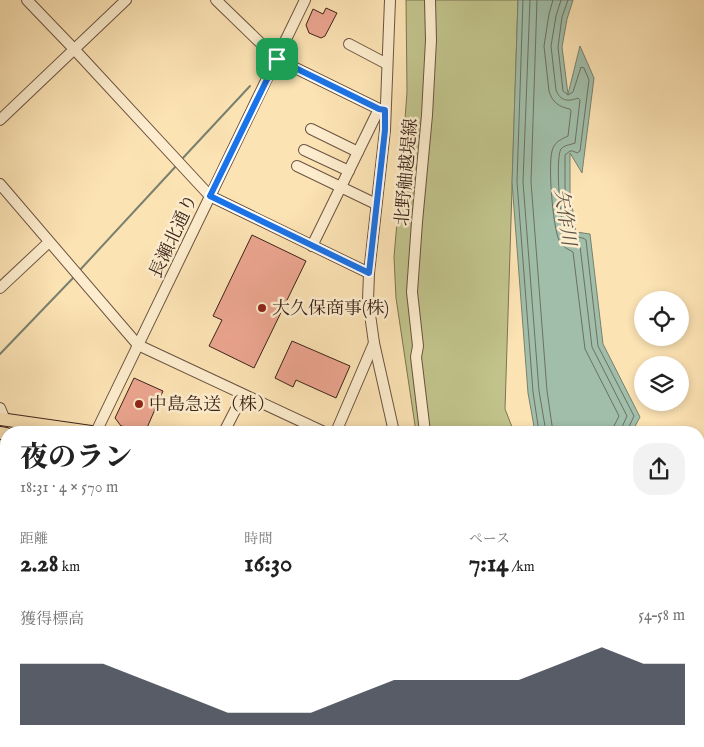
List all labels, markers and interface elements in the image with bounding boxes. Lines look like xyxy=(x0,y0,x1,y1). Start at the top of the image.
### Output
pin xyxy=(256,38,298,80)
icon: arrive xyxy=(263,45,291,73)
street label: 北野舳越堤線 xyxy=(391,117,424,227)
water label: 矢作川 xyxy=(548,187,580,249)
street label: 長瀬北通り xyxy=(145,191,204,282)
map controls xyxy=(634,291,689,411)
button: locate xyxy=(634,291,689,346)
place label: 大久保商事(株) xyxy=(272,298,389,321)
marker: 大久保商事(株) xyxy=(256,302,268,314)
button: layers xyxy=(634,356,689,411)
place label: 中島急送（株） xyxy=(149,394,275,417)
marker: 中島急送（株） xyxy=(133,398,145,410)
text: 夜のラン xyxy=(20,441,132,476)
button: share xyxy=(633,443,685,495)
text: 18:31 · 4 × 570 m xyxy=(20,478,118,498)
text: 距離 xyxy=(20,530,48,548)
text: 時間 xyxy=(244,530,272,548)
text: ペース xyxy=(469,530,510,548)
text: 2.28 xyxy=(20,548,59,580)
text: 16:30 xyxy=(244,548,292,580)
text: 7:14 xyxy=(469,548,509,580)
text: km xyxy=(59,558,80,576)
text: /km xyxy=(509,558,535,576)
text: 54–58 m xyxy=(638,606,685,626)
text: 獲得標高 xyxy=(20,610,84,630)

